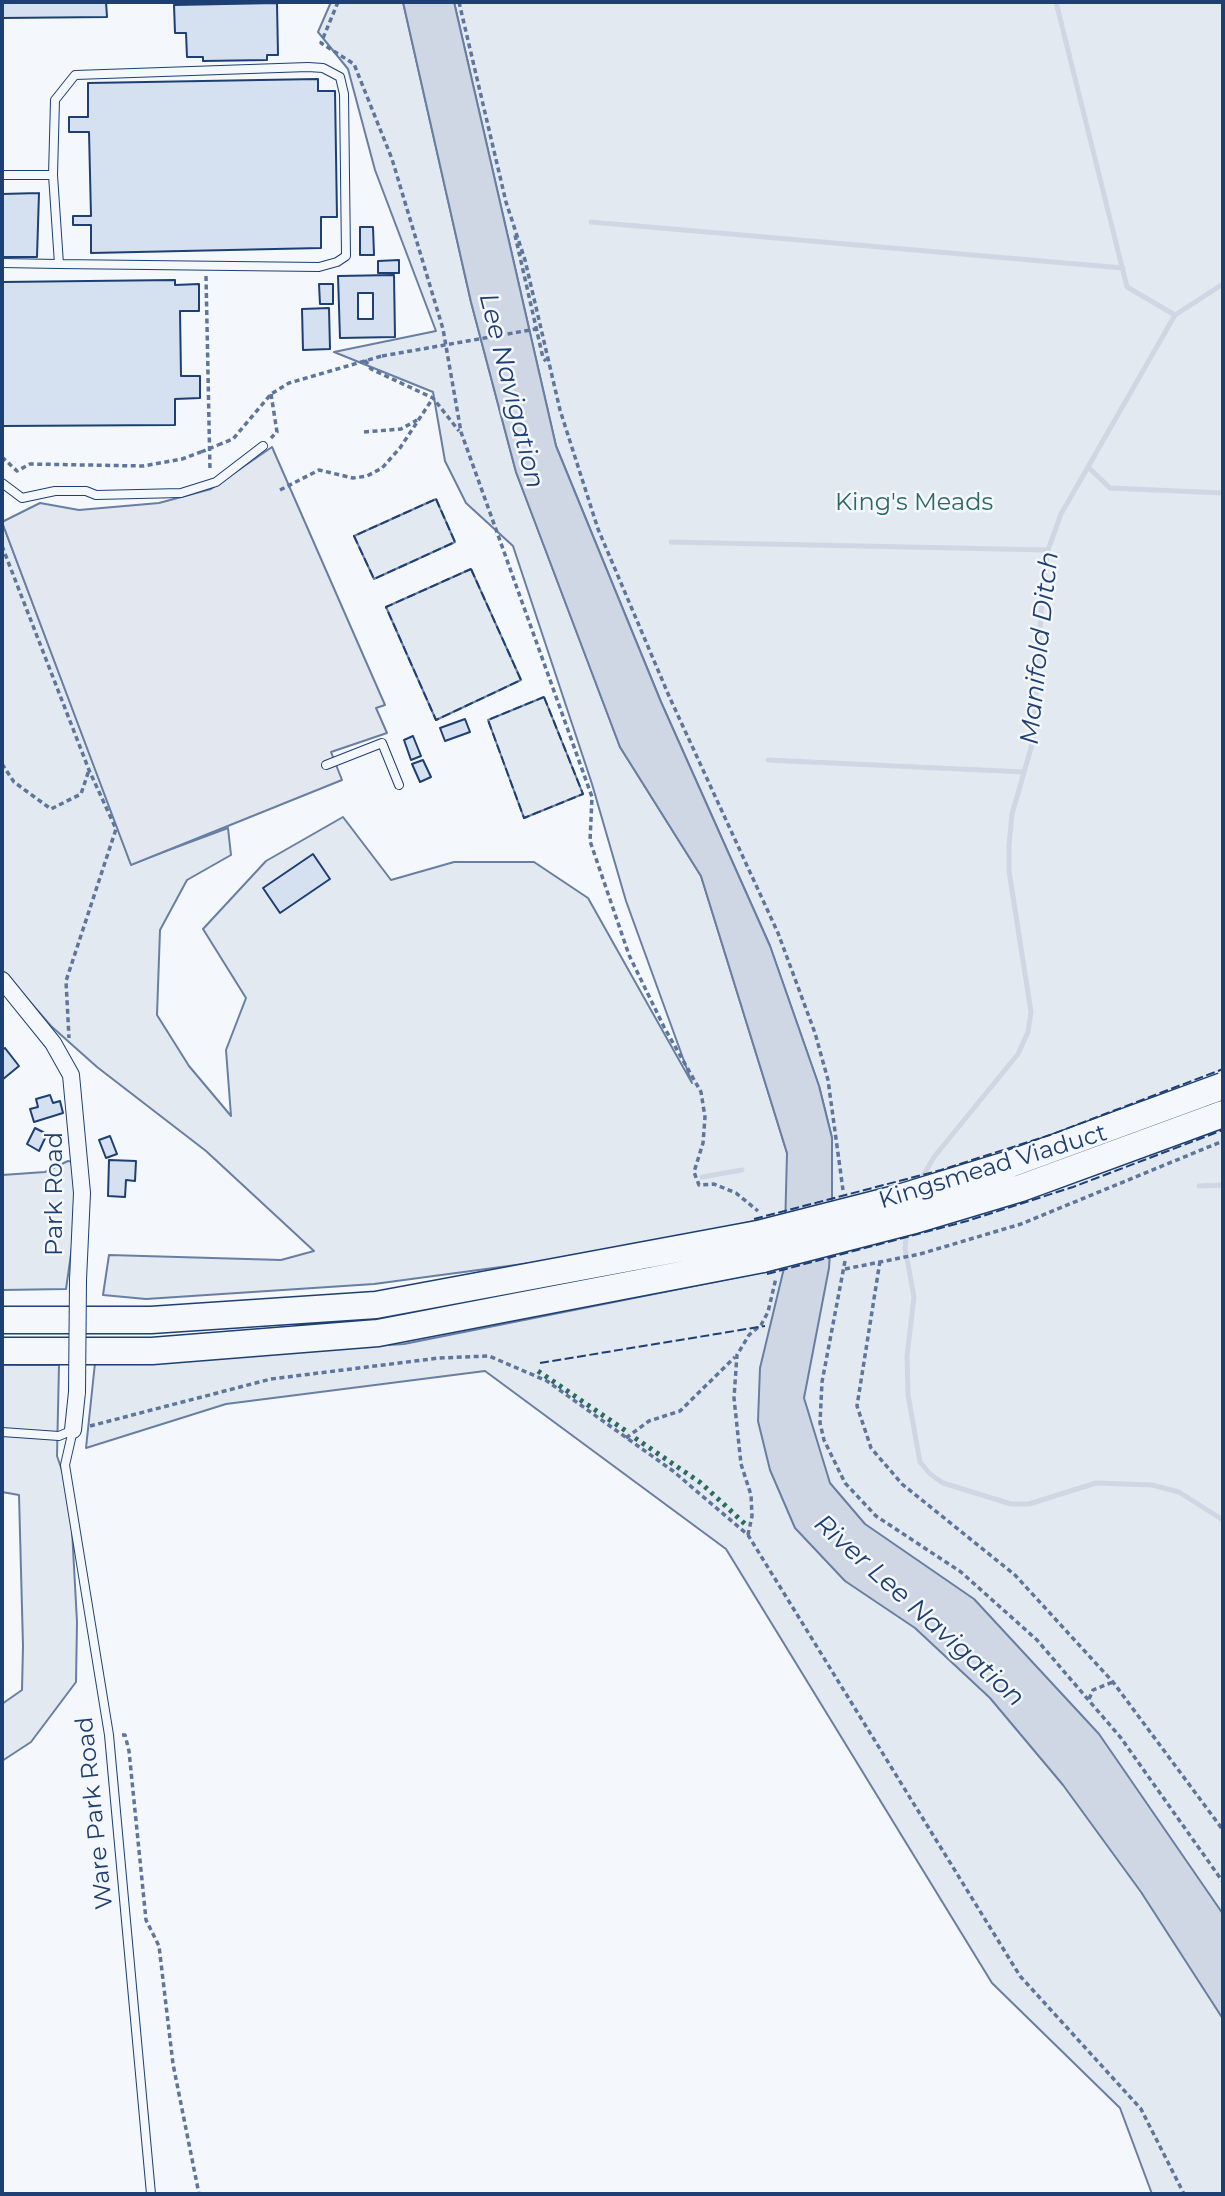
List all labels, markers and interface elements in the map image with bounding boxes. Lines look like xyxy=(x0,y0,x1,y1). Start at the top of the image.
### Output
water label: Lee Navigation xyxy=(472,290,550,492)
park label: King's Meads xyxy=(835,489,993,517)
water label: Manifold Ditch xyxy=(1014,550,1066,746)
street label: Kingsmead Viaduct xyxy=(875,1119,1111,1215)
street label: Park Road xyxy=(41,1132,69,1256)
water label: River Lee Navigation xyxy=(807,1508,1031,1714)
street label: Ware Park Road xyxy=(71,1715,119,1911)

